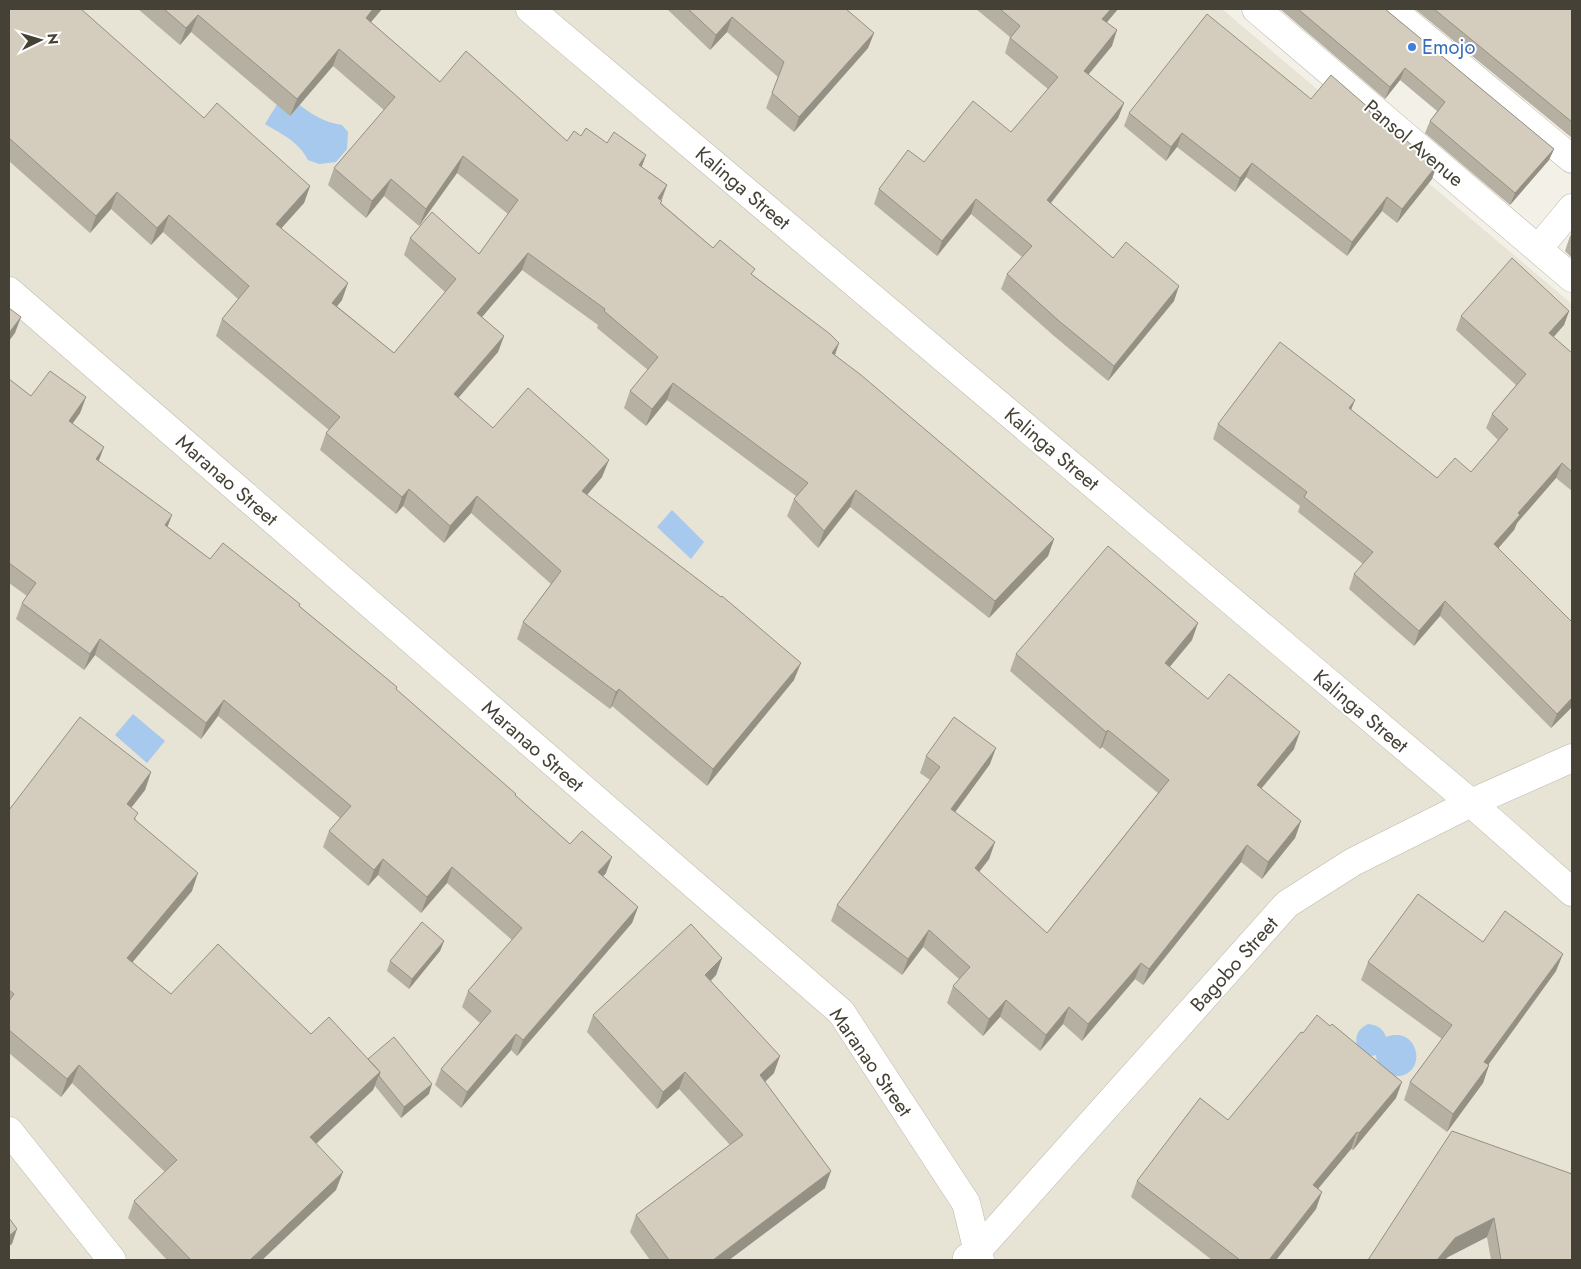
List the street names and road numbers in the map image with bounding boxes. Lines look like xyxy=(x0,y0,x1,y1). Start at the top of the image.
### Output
street label: Pansol Avenue xyxy=(1357,93,1470,194)
street label: Kalinga Street xyxy=(689,140,797,237)
street label: Kalinga Street xyxy=(998,401,1106,498)
street label: Maranao Street xyxy=(169,428,284,533)
street label: Kalinga Street xyxy=(1307,663,1415,760)
street label: Maranao Street xyxy=(475,694,590,799)
street label: Bagobo Street xyxy=(1184,910,1285,1018)
street label: Maranao Street xyxy=(822,1002,919,1123)

